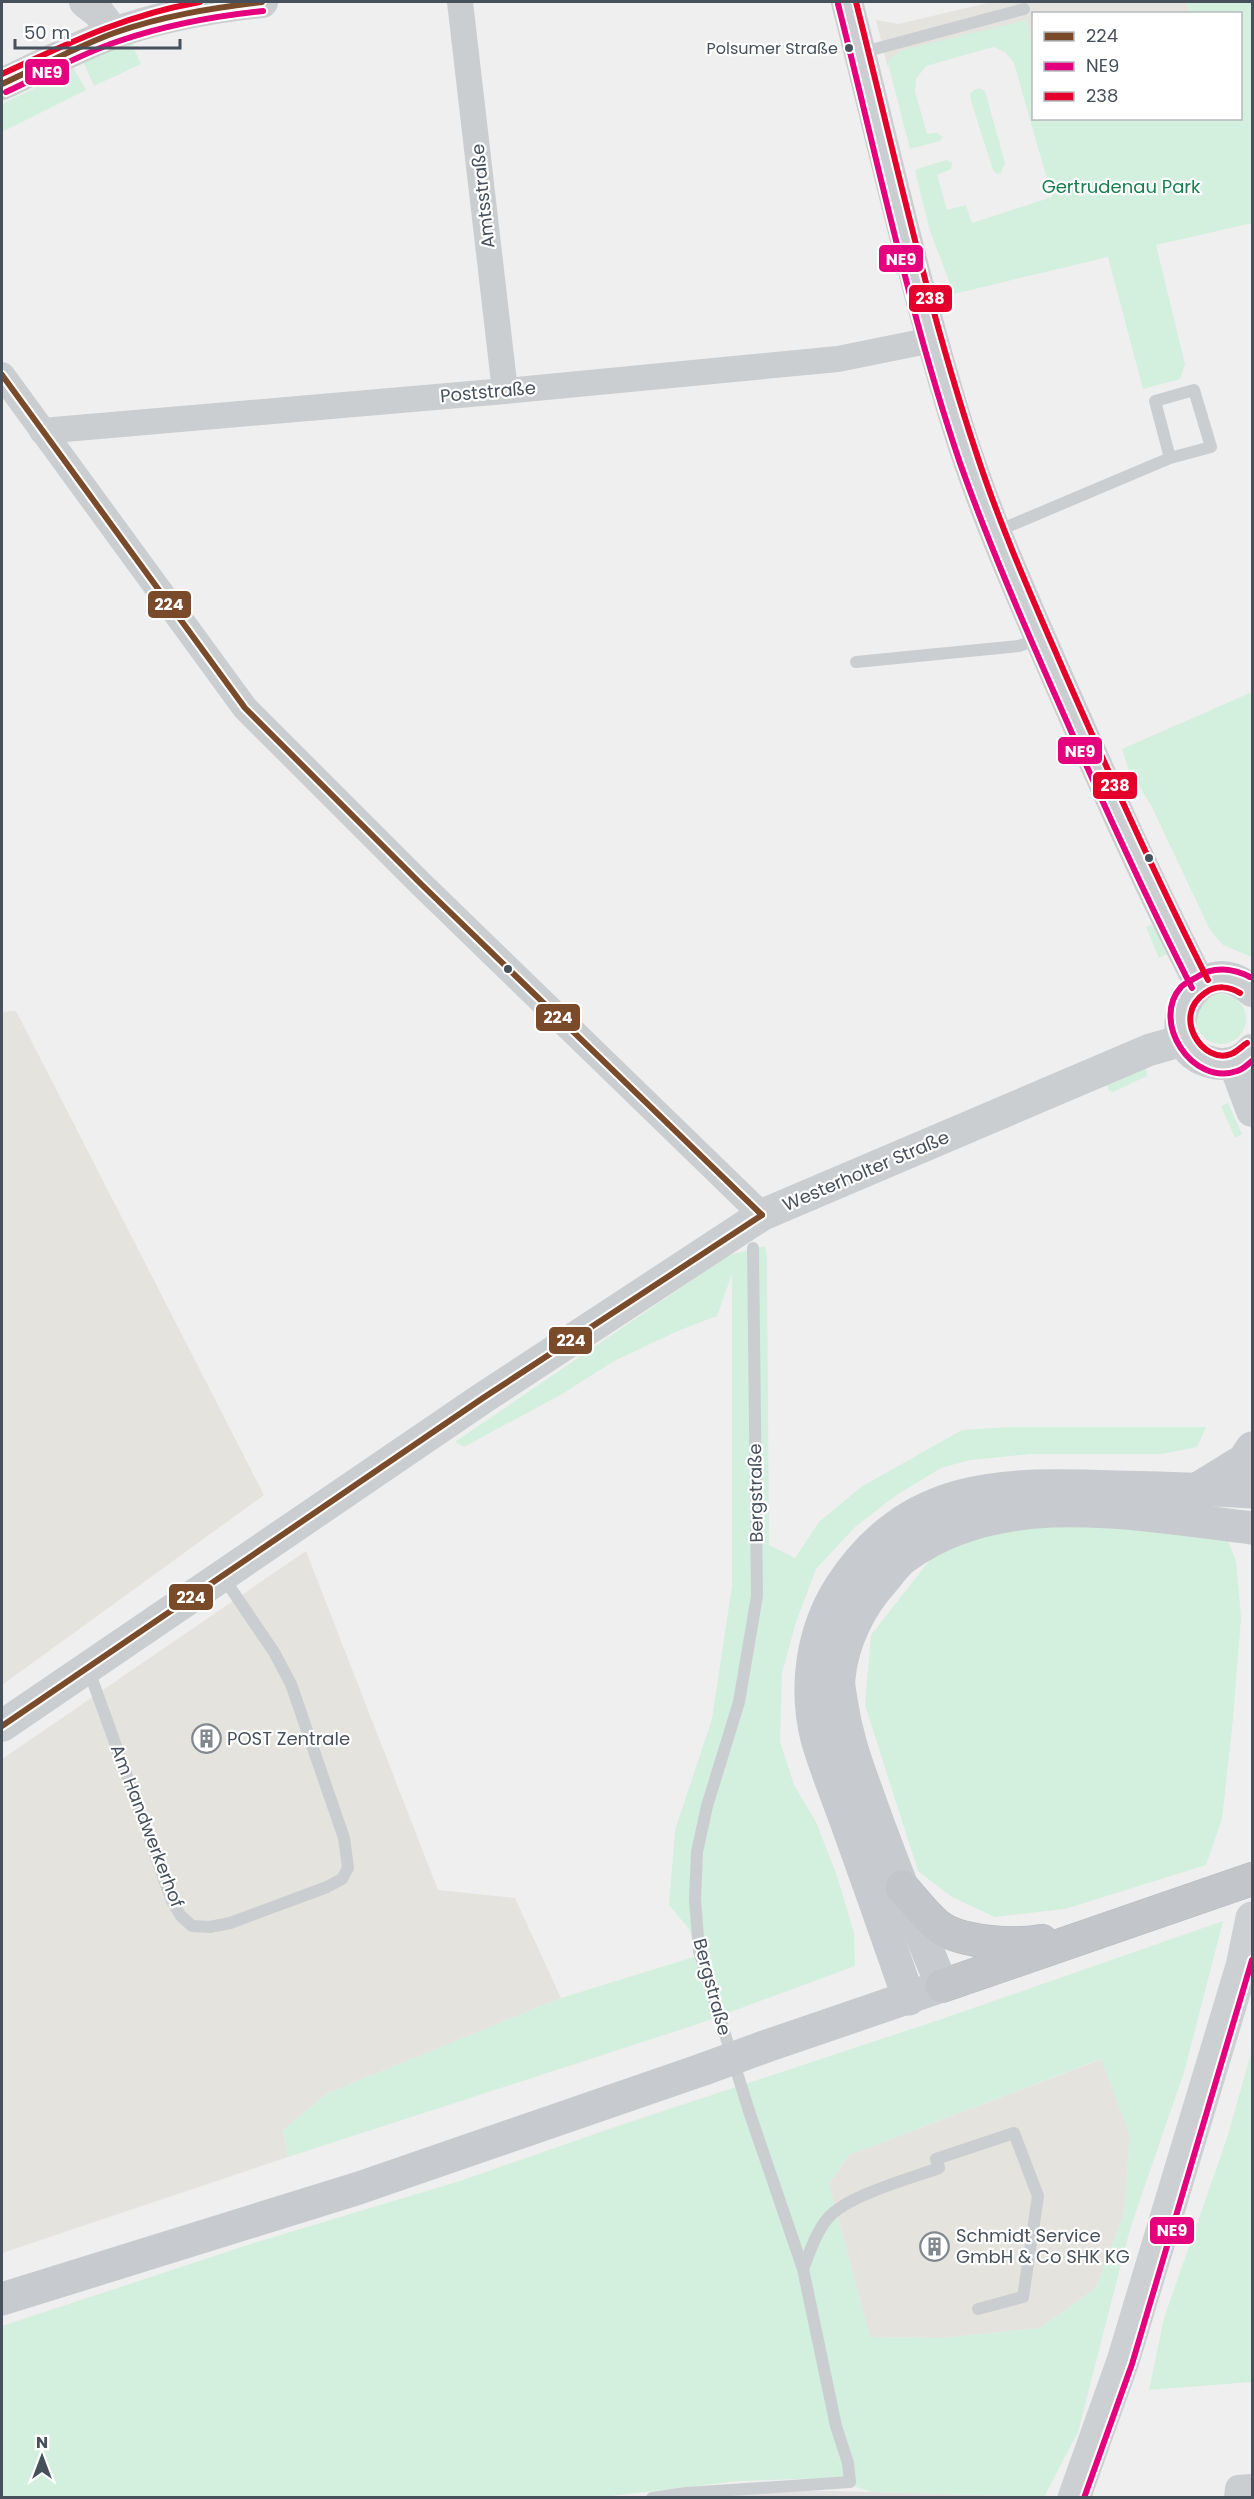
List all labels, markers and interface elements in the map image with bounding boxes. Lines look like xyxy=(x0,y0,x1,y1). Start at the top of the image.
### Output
scale bar xyxy=(15,12,180,50)
legend xyxy=(1032,12,1242,120)
text: 50 m xyxy=(24,20,70,45)
text: 224 xyxy=(1086,23,1118,48)
place label: Polsumer Straße xyxy=(707,37,838,60)
marker: Polsumer Straße xyxy=(843,42,855,54)
text: NE9 xyxy=(1086,53,1119,78)
line badge: NE9 xyxy=(24,58,70,86)
text: NE9 xyxy=(32,61,62,84)
text: 238 xyxy=(1086,83,1118,108)
street label: Amtsstraße xyxy=(465,143,500,250)
park label: Gertrudenau Park xyxy=(1042,174,1201,199)
line badge: NE9 xyxy=(878,244,924,273)
text: NE9 xyxy=(886,248,916,271)
line badge: 238 xyxy=(908,284,953,313)
text: 238 xyxy=(915,287,945,310)
street label: Poststraße xyxy=(439,375,537,408)
line badge: 224 xyxy=(147,590,192,619)
text: 224 xyxy=(154,593,184,616)
line badge: NE9 xyxy=(1057,736,1103,765)
text: NE9 xyxy=(1065,740,1095,763)
line badge: 238 xyxy=(1092,771,1138,800)
text: 238 xyxy=(1100,774,1130,797)
unlabelled marker xyxy=(1143,852,1155,864)
unlabelled marker xyxy=(502,963,514,975)
line badge: 224 xyxy=(535,1003,581,1032)
text: 224 xyxy=(543,1006,573,1029)
street label: Westerholter Straße xyxy=(779,1124,953,1217)
line badge: 224 xyxy=(548,1326,593,1355)
text: 224 xyxy=(556,1329,586,1352)
street label: Bergstraße xyxy=(742,1443,769,1543)
line badge: 224 xyxy=(168,1583,214,1611)
text: 224 xyxy=(176,1586,206,1609)
building icon: POST Zentrale xyxy=(190,1723,222,1755)
place label: POST Zentrale xyxy=(227,1726,350,1751)
street label: Am Handwerkerhof xyxy=(105,1741,190,1911)
street label: Bergstraße xyxy=(688,1936,737,2038)
line badge: NE9 xyxy=(1149,2216,1195,2245)
text: NE9 xyxy=(1157,2219,1187,2242)
place label: Schmidt Service GmbH & Co SHK KG xyxy=(956,2223,1130,2269)
building icon: Schmidt Service GmbH & Co SHK KG xyxy=(919,2230,951,2262)
north arrow xyxy=(12,2427,72,2487)
text: N xyxy=(36,2431,48,2454)

